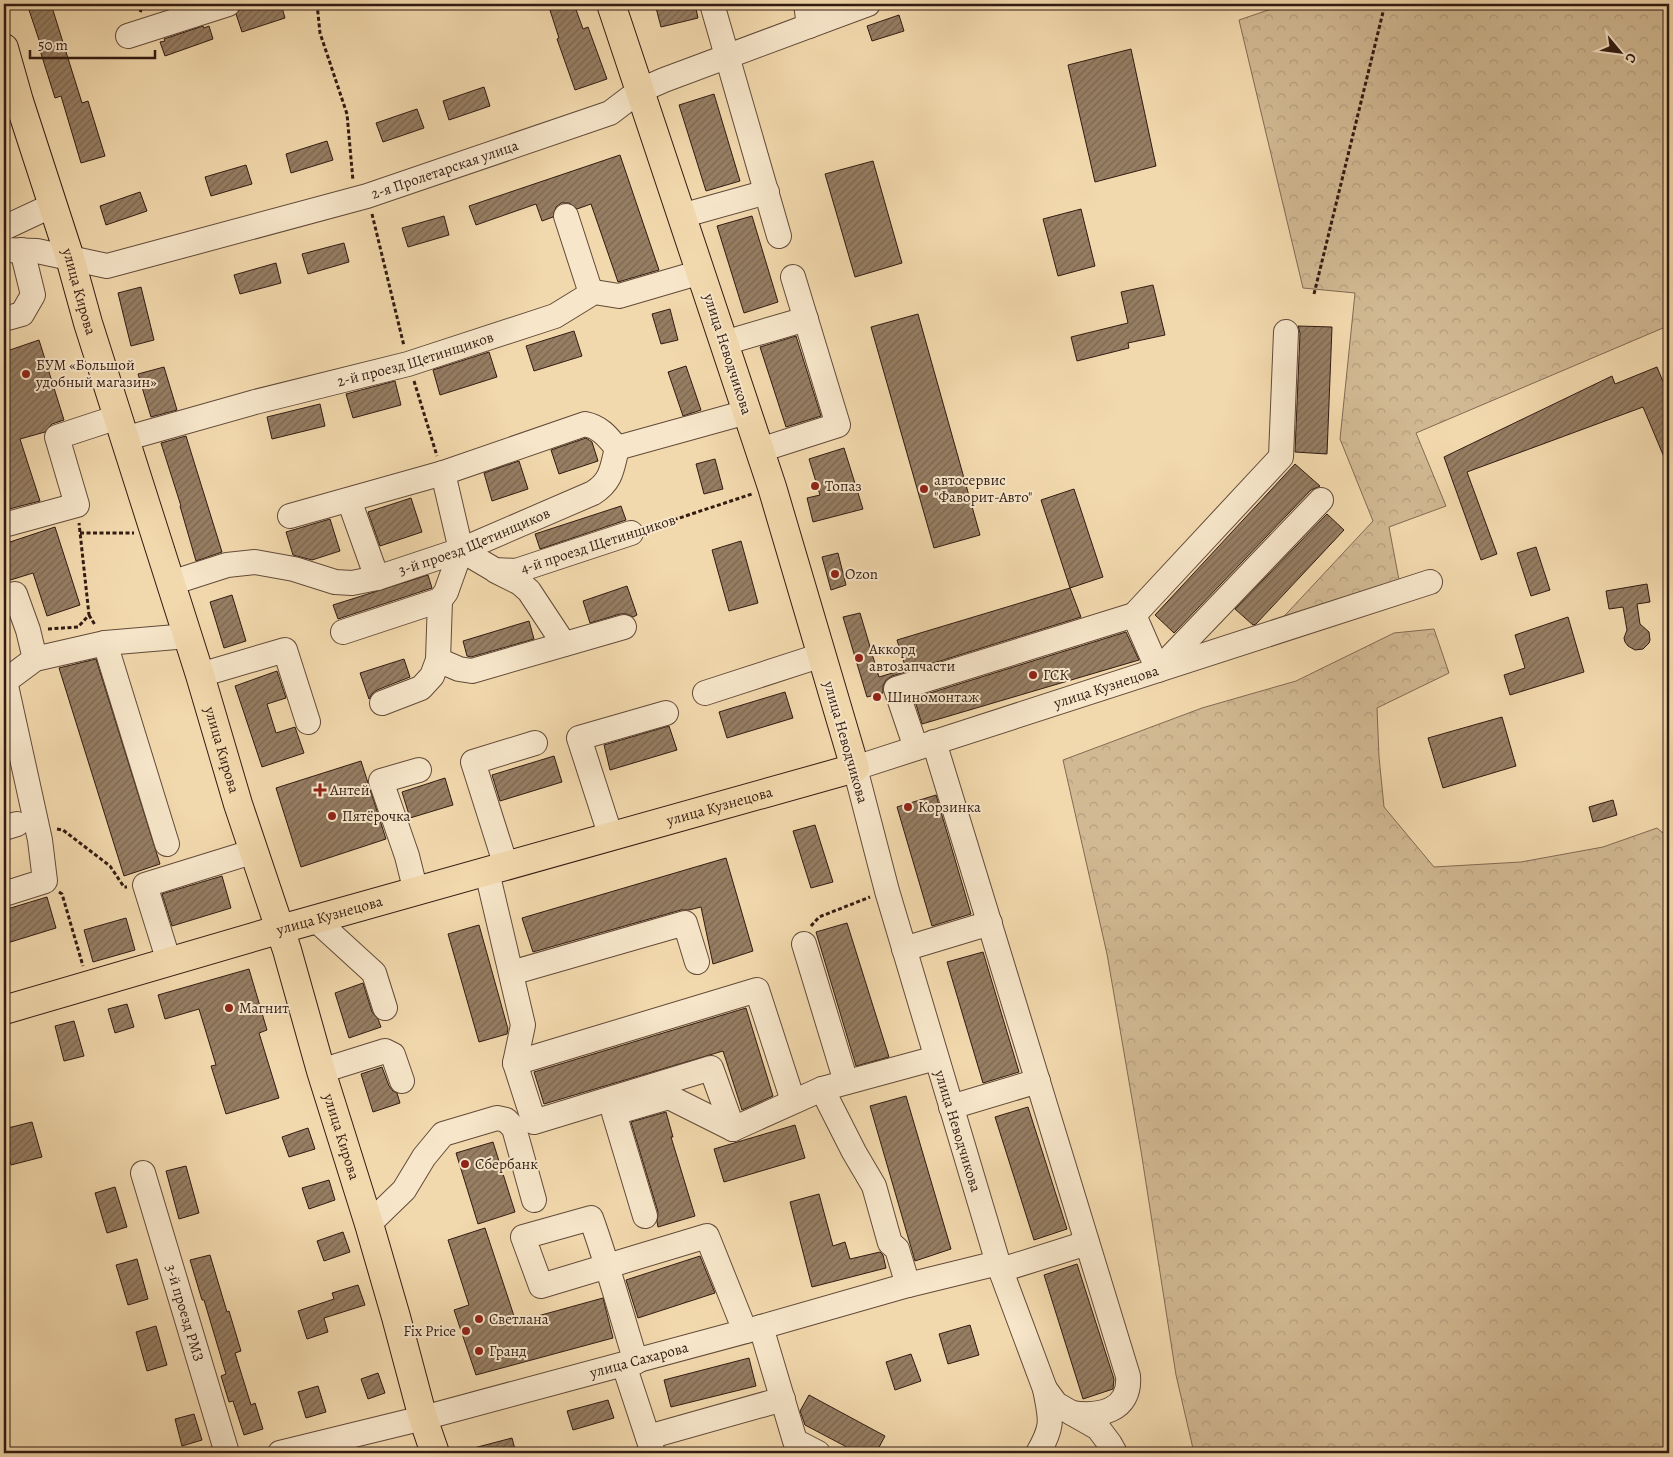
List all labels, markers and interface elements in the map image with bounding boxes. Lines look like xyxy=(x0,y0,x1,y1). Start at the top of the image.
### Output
scale bar xyxy=(30,28,155,60)
north arrow xyxy=(1596,28,1646,78)
text: 50 m xyxy=(38,35,68,55)
text: С xyxy=(1620,50,1641,67)
street label: 2-я Пролетарская улица xyxy=(369,135,521,204)
street label: улица Кирова xyxy=(57,245,101,338)
street label: улица Неводчикова xyxy=(699,290,757,417)
street label: 2-й проезд Щетинщиков xyxy=(335,327,496,391)
place label: БУМ «Большой удобный магазин» xyxy=(35,355,157,392)
marker: БУМ «Большой удобный магазин» xyxy=(20,368,32,380)
place label: автосервис "Фаворит-Авто" xyxy=(934,470,1032,507)
place label: Топаз xyxy=(825,476,862,496)
marker: Топаз xyxy=(809,480,821,492)
marker: автосервис "Фаворит-Авто" xyxy=(918,483,930,495)
street label: 3-й проезд Щетинщиков xyxy=(396,503,553,580)
street label: 4-й проезд Щетинщиков xyxy=(518,510,678,578)
place label: Ozon xyxy=(845,564,878,584)
marker: Ozon xyxy=(829,568,841,580)
place label: Аккорд автозапчасти xyxy=(868,639,955,676)
marker: Аккорд автозапчасти xyxy=(853,652,865,664)
street label: улица Кузнецова xyxy=(1050,660,1161,713)
place label: ГСК xyxy=(1043,665,1069,685)
marker: ГСК xyxy=(1027,669,1039,681)
street label: улица Неводчикова xyxy=(819,678,873,806)
place label: Шиномонтаж xyxy=(887,687,979,707)
marker: Шиномонтаж xyxy=(871,691,883,703)
street label: улица Кирова xyxy=(200,703,244,796)
place label: Антей xyxy=(329,780,370,800)
street label: улица Кузнецова xyxy=(663,782,775,831)
marker: Антей xyxy=(314,784,326,796)
place label: Корзинка xyxy=(918,797,981,817)
marker: Корзинка xyxy=(902,801,914,813)
place label: Пятёрочка xyxy=(342,806,411,826)
marker: Пятёрочка xyxy=(326,810,338,822)
street label: улица Кузнецова xyxy=(273,891,385,940)
place label: Магнит xyxy=(239,998,289,1018)
marker: Магнит xyxy=(223,1002,235,1014)
street label: улица Неводчикова xyxy=(930,1067,986,1194)
street label: улица Кирова xyxy=(318,1090,365,1182)
place label: Сбербанк xyxy=(475,1154,538,1174)
marker: Сбербанк xyxy=(459,1158,471,1170)
street label: 3-й проезд РМЗ xyxy=(161,1262,209,1364)
place label: Светлана xyxy=(489,1309,549,1329)
marker: Светлана xyxy=(473,1313,485,1325)
place label: Fix Price xyxy=(403,1321,456,1341)
marker: Fix Price xyxy=(460,1325,472,1337)
street label: улица Сахарова xyxy=(587,1337,691,1383)
place label: Гранд xyxy=(489,1341,527,1361)
marker: Гранд xyxy=(473,1345,485,1357)

